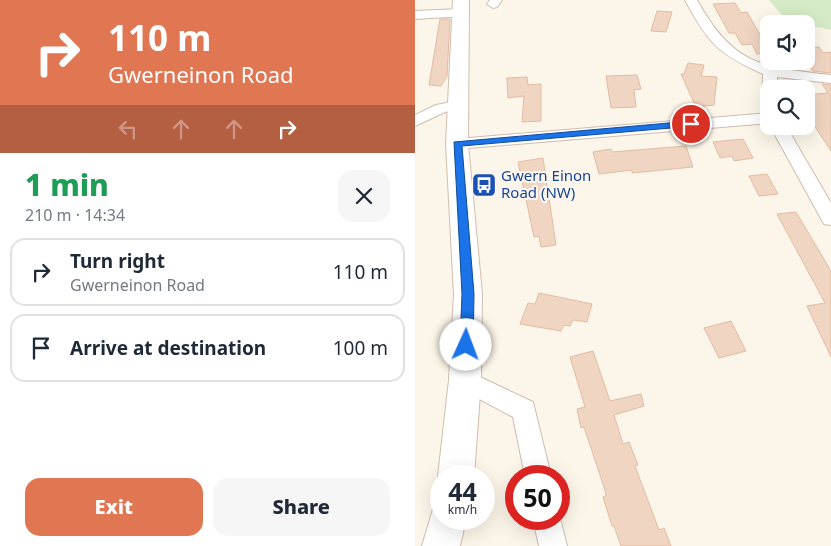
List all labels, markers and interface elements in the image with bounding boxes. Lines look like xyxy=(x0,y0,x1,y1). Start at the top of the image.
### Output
text: 110 m xyxy=(108,14,211,61)
map controls xyxy=(760,15,815,135)
button: sound xyxy=(760,15,815,70)
icon: right xyxy=(25,20,90,85)
text: Gwerneinon Road xyxy=(108,59,294,89)
button: search xyxy=(760,80,815,135)
pin xyxy=(670,103,712,145)
icon: arrive xyxy=(677,110,705,138)
icon: left xyxy=(114,115,142,143)
icon: ahead xyxy=(167,115,195,143)
icon: ahead xyxy=(220,115,248,143)
icon: right xyxy=(273,115,301,143)
text: 1 min xyxy=(25,164,109,205)
place label: Gwern Einon Road (NW) xyxy=(501,165,591,202)
button: close xyxy=(338,170,390,222)
bus stop icon: Gwern Einon Road (NW) xyxy=(471,172,497,198)
text: 210 m · 14:34 xyxy=(25,204,125,226)
text: Turn right xyxy=(70,248,165,274)
icon: right xyxy=(27,258,55,286)
text: 110 m xyxy=(333,259,388,285)
text: Gwerneinon Road xyxy=(70,274,205,296)
position arrow xyxy=(439,318,491,370)
icon: arrive xyxy=(27,334,55,362)
text: Arrive at destination xyxy=(70,335,266,361)
text: 100 m xyxy=(333,335,388,361)
speed limit sign: 50 xyxy=(505,465,570,530)
text: 44 xyxy=(448,474,477,508)
button: Exit xyxy=(25,478,203,536)
button: Share xyxy=(213,478,390,536)
text: km/h xyxy=(448,501,477,518)

